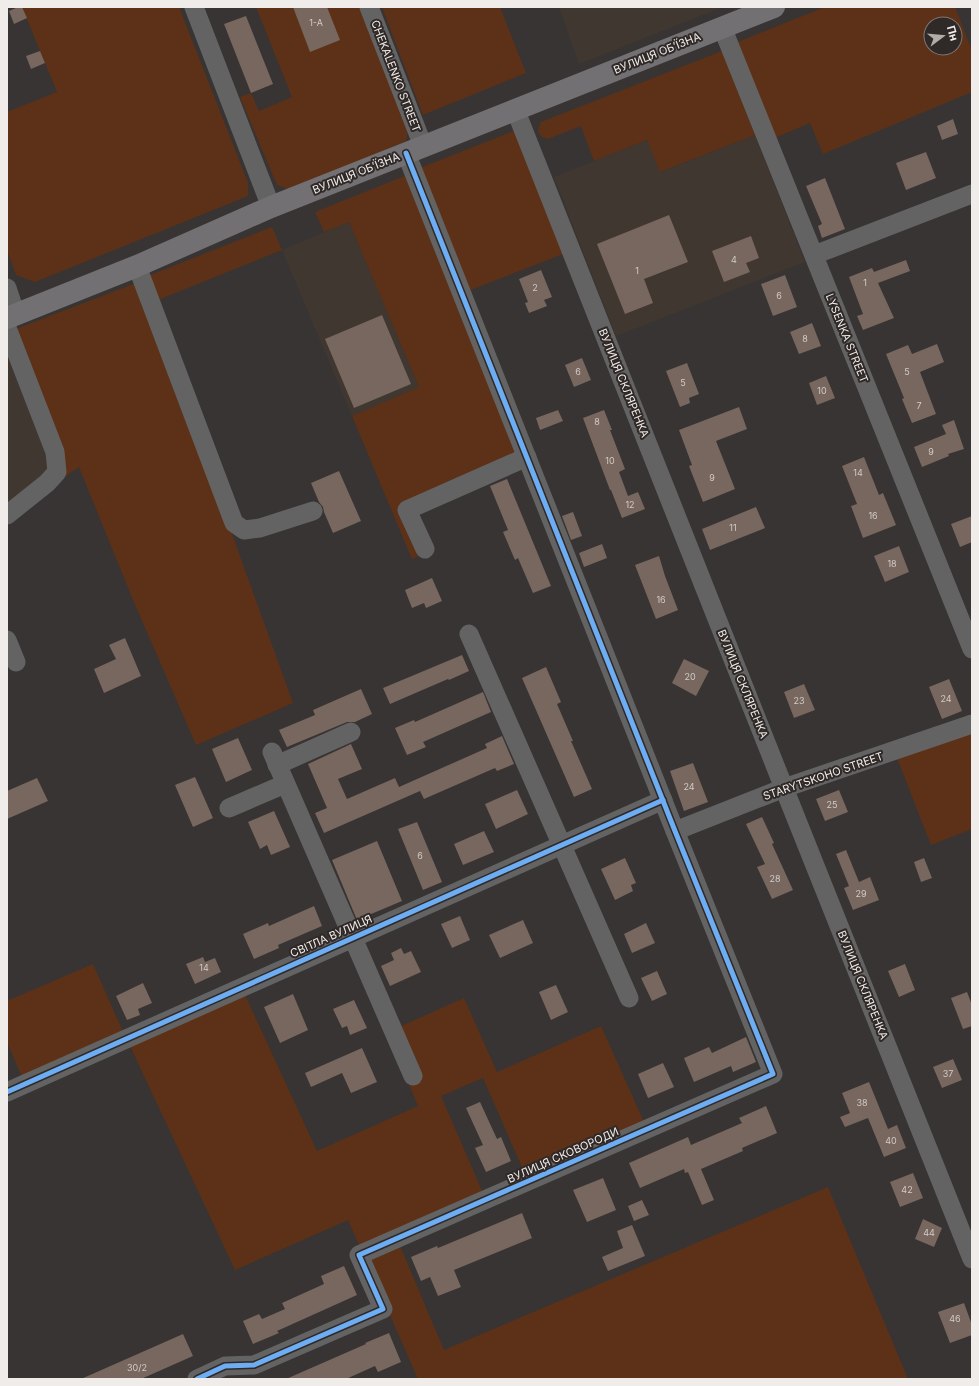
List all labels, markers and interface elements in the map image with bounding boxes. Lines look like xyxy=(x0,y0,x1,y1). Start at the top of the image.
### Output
north arrow xyxy=(923,16,963,56)
house number: 1-А xyxy=(309,17,323,28)
street label: CHEKALENKO STREET xyxy=(368,18,424,134)
text: Пн xyxy=(944,24,961,43)
street label: ВУЛИЦЯ ОБ’ЇЗНА xyxy=(611,29,703,77)
street label: ВУЛИЦЯ ОБ’ЇЗНА xyxy=(310,149,402,197)
house number: 4 xyxy=(731,254,737,265)
house number: 1 xyxy=(635,265,639,276)
house number: 1 xyxy=(863,277,867,288)
house number: 2 xyxy=(532,282,538,293)
house number: 6 xyxy=(776,290,782,301)
street label: LYSENKA STREET xyxy=(823,291,871,385)
street label: ВУЛИЦЯ СКЛЯРЕНКА xyxy=(596,326,652,440)
house number: 8 xyxy=(802,333,808,344)
house number: 6 xyxy=(575,366,581,377)
house number: 5 xyxy=(904,366,910,377)
house number: 5 xyxy=(680,377,686,388)
house number: 10 xyxy=(817,385,827,396)
house number: 7 xyxy=(916,400,922,411)
house number: 8 xyxy=(594,416,600,427)
house number: 9 xyxy=(928,446,934,457)
house number: 10 xyxy=(605,455,615,466)
house number: 14 xyxy=(853,467,863,478)
house number: 9 xyxy=(709,472,715,483)
house number: 12 xyxy=(625,499,635,510)
house number: 16 xyxy=(868,510,878,521)
house number: 11 xyxy=(729,522,737,533)
house number: 18 xyxy=(887,558,897,569)
house number: 16 xyxy=(656,594,666,605)
street label: ВУЛИЦЯ СКЛЯРЕНКА xyxy=(715,627,771,741)
house number: 20 xyxy=(684,671,696,682)
house number: 24 xyxy=(940,693,952,704)
house number: 23 xyxy=(793,695,805,706)
street label: STARYTSKOHO STREET xyxy=(761,749,885,803)
house number: 24 xyxy=(683,781,695,792)
house number: 25 xyxy=(827,799,837,810)
house number: 6 xyxy=(417,850,423,861)
house number: 28 xyxy=(769,873,781,884)
house number: 29 xyxy=(855,888,867,899)
street label: СВІТЛА ВУЛИЦЯ xyxy=(288,912,374,960)
street label: ВУЛИЦЯ СКЛЯРЕНКА xyxy=(835,928,891,1042)
house number: 14 xyxy=(199,962,209,973)
house number: 37 xyxy=(943,1068,953,1079)
house number: 38 xyxy=(856,1097,868,1108)
street label: ВУЛИЦЯ СКОВОРОДИ xyxy=(505,1124,621,1186)
house number: 40 xyxy=(885,1135,897,1146)
house number: 42 xyxy=(901,1184,913,1195)
house number: 44 xyxy=(923,1227,935,1238)
house number: 46 xyxy=(949,1313,961,1324)
house number: 30/2 xyxy=(127,1362,147,1373)

